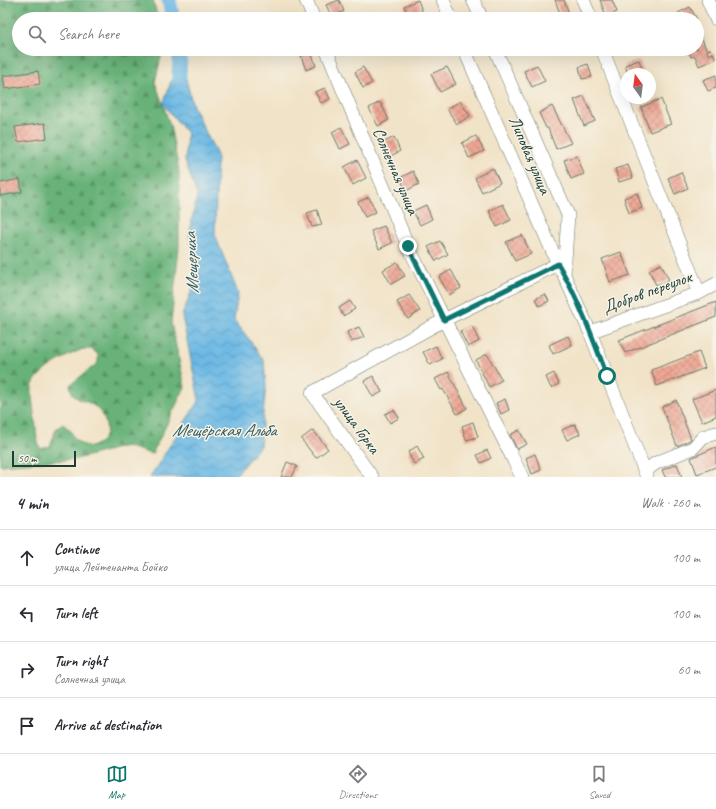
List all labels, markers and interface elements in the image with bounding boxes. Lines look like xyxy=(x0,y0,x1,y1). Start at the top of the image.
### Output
search box xyxy=(12,12,704,56)
icon: search xyxy=(26,23,48,45)
text: Search here xyxy=(58,25,119,44)
north arrow xyxy=(620,68,656,104)
street label: Липовая улица xyxy=(504,113,557,199)
street label: Солнечная улица xyxy=(368,124,424,219)
water label: Мещериха xyxy=(178,230,204,294)
route end xyxy=(399,237,417,255)
street label: Добров переулок xyxy=(600,266,696,318)
route start xyxy=(598,367,616,385)
street label: улица Горка xyxy=(329,392,385,459)
water label: Мещёрская Альба xyxy=(172,419,279,441)
scale bar xyxy=(12,449,76,468)
text: 50 m xyxy=(18,451,37,465)
text: 4 min xyxy=(16,493,49,514)
text: Walk · 260 m xyxy=(641,495,700,511)
text: Continue xyxy=(54,540,99,559)
icon: ahead xyxy=(16,547,38,569)
text: 100 m xyxy=(672,550,700,566)
text: улица Лейтенанта Бойко xyxy=(54,559,167,575)
icon: left xyxy=(16,603,38,625)
text: Turn left xyxy=(54,604,97,623)
text: 100 m xyxy=(672,606,700,622)
text: Turn right xyxy=(54,652,107,671)
icon: right xyxy=(16,659,38,681)
text: 60 m xyxy=(678,662,700,678)
text: Солнечная улица xyxy=(54,671,125,687)
icon: arrive xyxy=(16,715,38,737)
text: Arrive at destination xyxy=(54,716,161,735)
tab: Map xyxy=(106,763,128,801)
tab: Directions xyxy=(339,763,377,801)
tab: Saved xyxy=(588,763,610,801)

